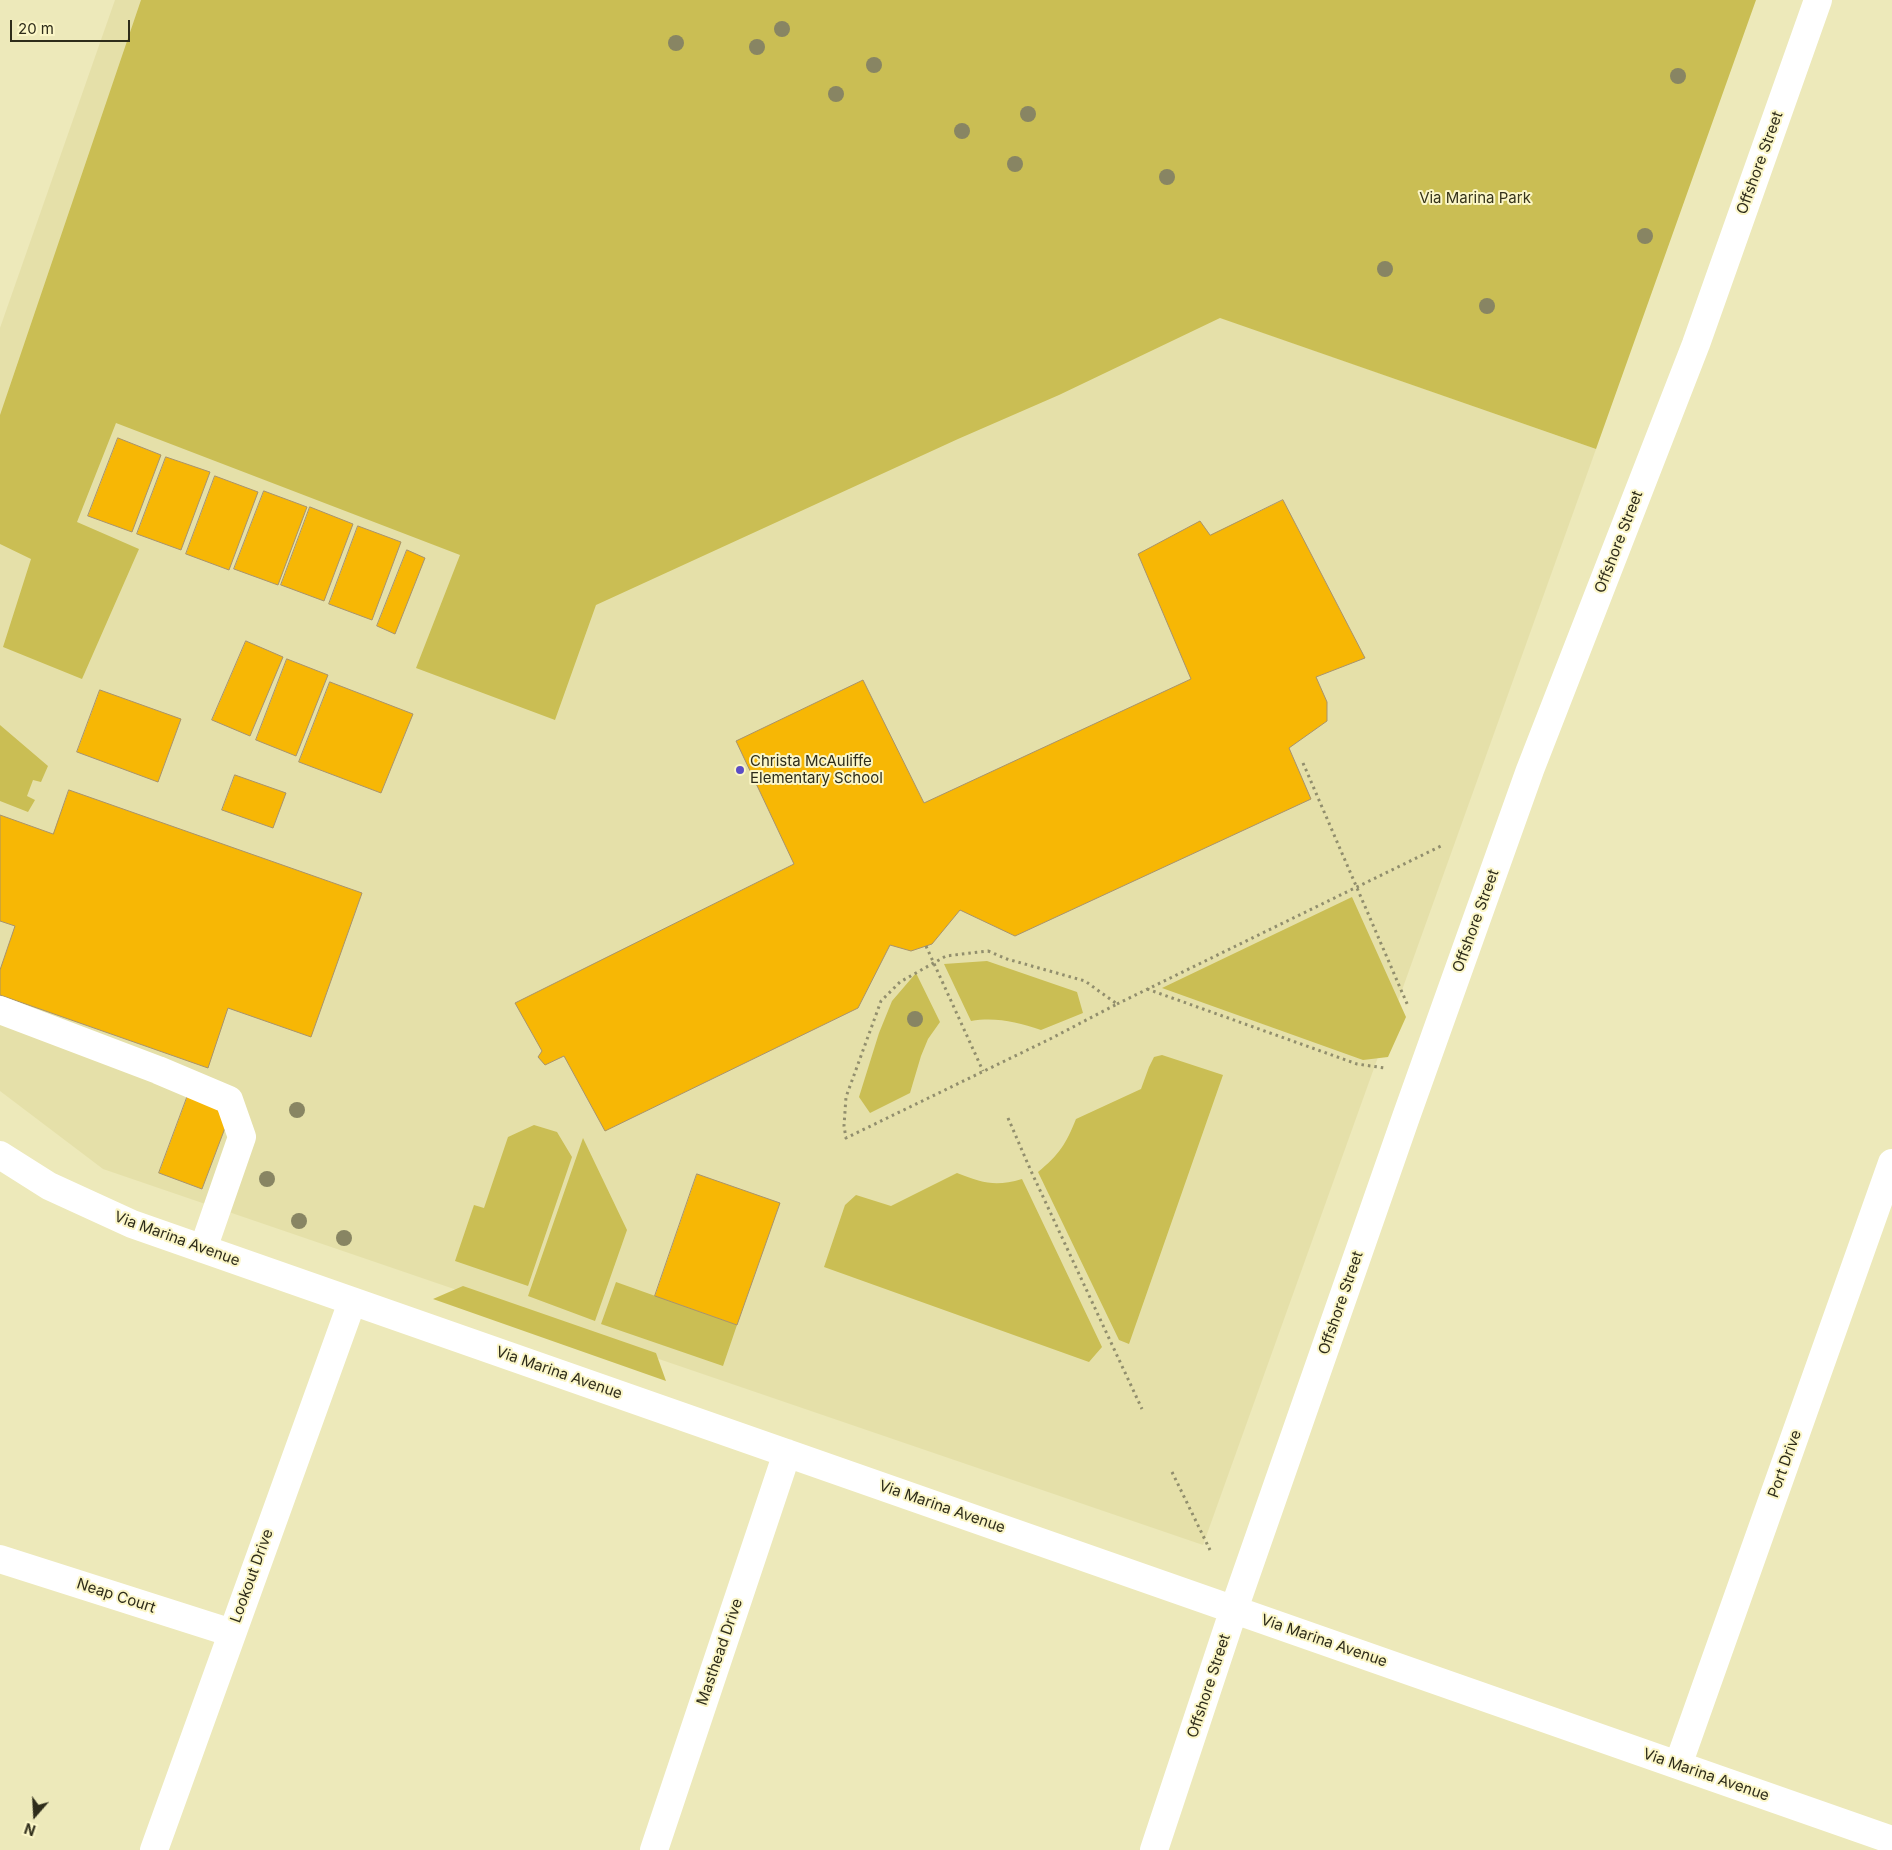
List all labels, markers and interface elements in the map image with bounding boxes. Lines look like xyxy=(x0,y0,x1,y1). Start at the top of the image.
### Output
scale bar xyxy=(12,10,132,42)
text: 20 m xyxy=(18,19,54,38)
street label: Offshore Street xyxy=(1733,109,1787,217)
park label: Via Marina Park xyxy=(1419,189,1531,207)
street label: Offshore Street xyxy=(1591,488,1647,596)
place label: Christa McAuliffe Elementary School xyxy=(750,752,883,787)
marker: Christa McAuliffe Elementary School xyxy=(734,764,746,776)
street label: Offshore Street xyxy=(1449,867,1503,975)
street label: Via Marina Avenue xyxy=(112,1208,242,1270)
street label: Offshore Street xyxy=(1315,1249,1367,1357)
street label: Via Marina Avenue xyxy=(494,1343,624,1403)
street label: Port Drive xyxy=(1764,1428,1806,1500)
street label: Via Marina Avenue xyxy=(877,1477,1007,1537)
street label: Lookout Drive xyxy=(227,1527,277,1625)
street label: Neap Court xyxy=(74,1575,158,1617)
street label: Masthead Drive xyxy=(693,1596,747,1708)
street label: Via Marina Avenue xyxy=(1259,1611,1389,1671)
street label: Offshore Street xyxy=(1184,1632,1234,1740)
street label: Via Marina Avenue xyxy=(1641,1745,1771,1805)
north arrow xyxy=(10,1790,60,1840)
text: N xyxy=(22,1820,38,1839)

